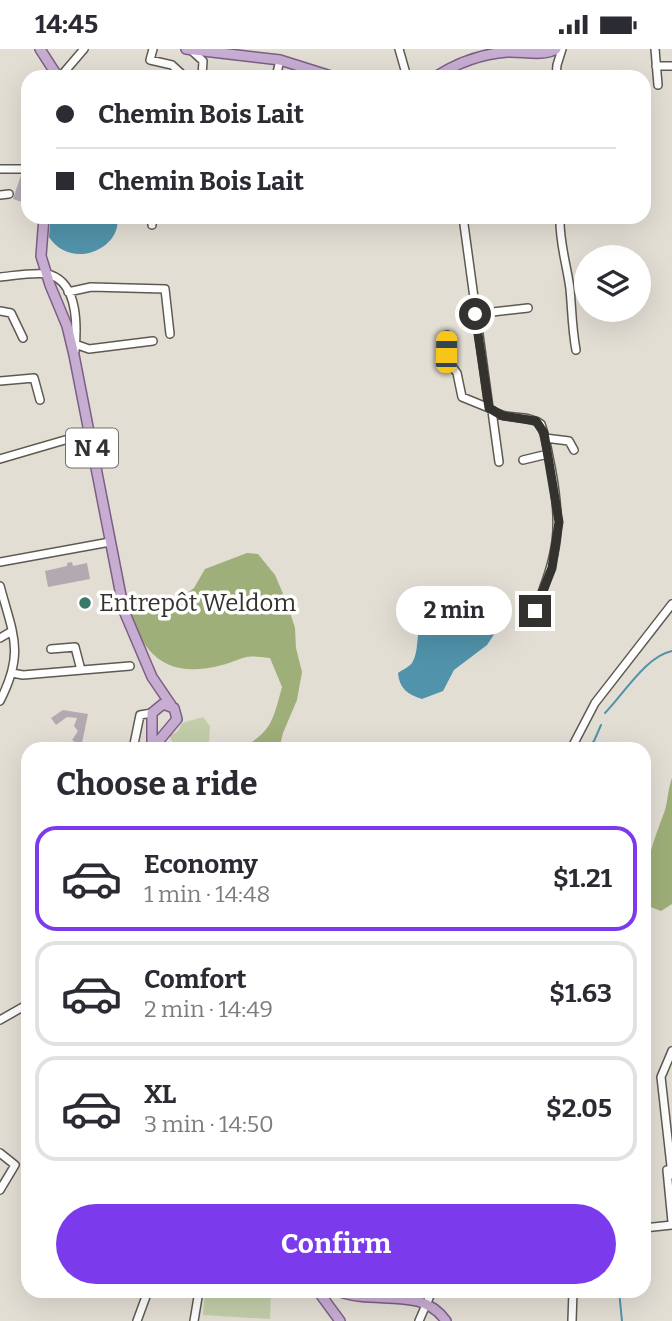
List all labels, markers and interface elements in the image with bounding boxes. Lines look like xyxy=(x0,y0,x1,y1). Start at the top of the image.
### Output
text: 14:45 xyxy=(35,9,98,40)
text: Chemin Bois Lait xyxy=(98,99,304,130)
text: Chemin Bois Lait xyxy=(98,166,304,197)
map controls xyxy=(574,245,651,322)
button: layers xyxy=(574,245,651,322)
route start xyxy=(459,298,491,330)
car xyxy=(436,331,457,373)
road number: N 4 xyxy=(66,429,118,467)
callout: 2 min xyxy=(395,587,510,635)
place label: Entrepôt Weldom xyxy=(99,589,296,617)
marker: Entrepôt Weldom xyxy=(77,595,93,611)
route end xyxy=(519,595,551,627)
text: 2 min xyxy=(423,596,485,624)
text: Choose a ride xyxy=(56,765,257,803)
icon: car xyxy=(60,847,123,910)
text: Economy xyxy=(144,849,258,880)
text: $1.21 xyxy=(553,863,612,894)
text: 1 min · 14:48 xyxy=(144,880,270,908)
icon: car xyxy=(60,962,123,1025)
text: Comfort xyxy=(144,964,247,995)
text: $1.63 xyxy=(549,978,612,1009)
text: 2 min · 14:49 xyxy=(144,995,273,1023)
icon: car xyxy=(60,1077,123,1140)
text: XL xyxy=(144,1079,176,1110)
text: $2.05 xyxy=(546,1093,612,1124)
text: 3 min · 14:50 xyxy=(144,1110,274,1138)
button: Confirm xyxy=(56,1204,616,1284)

